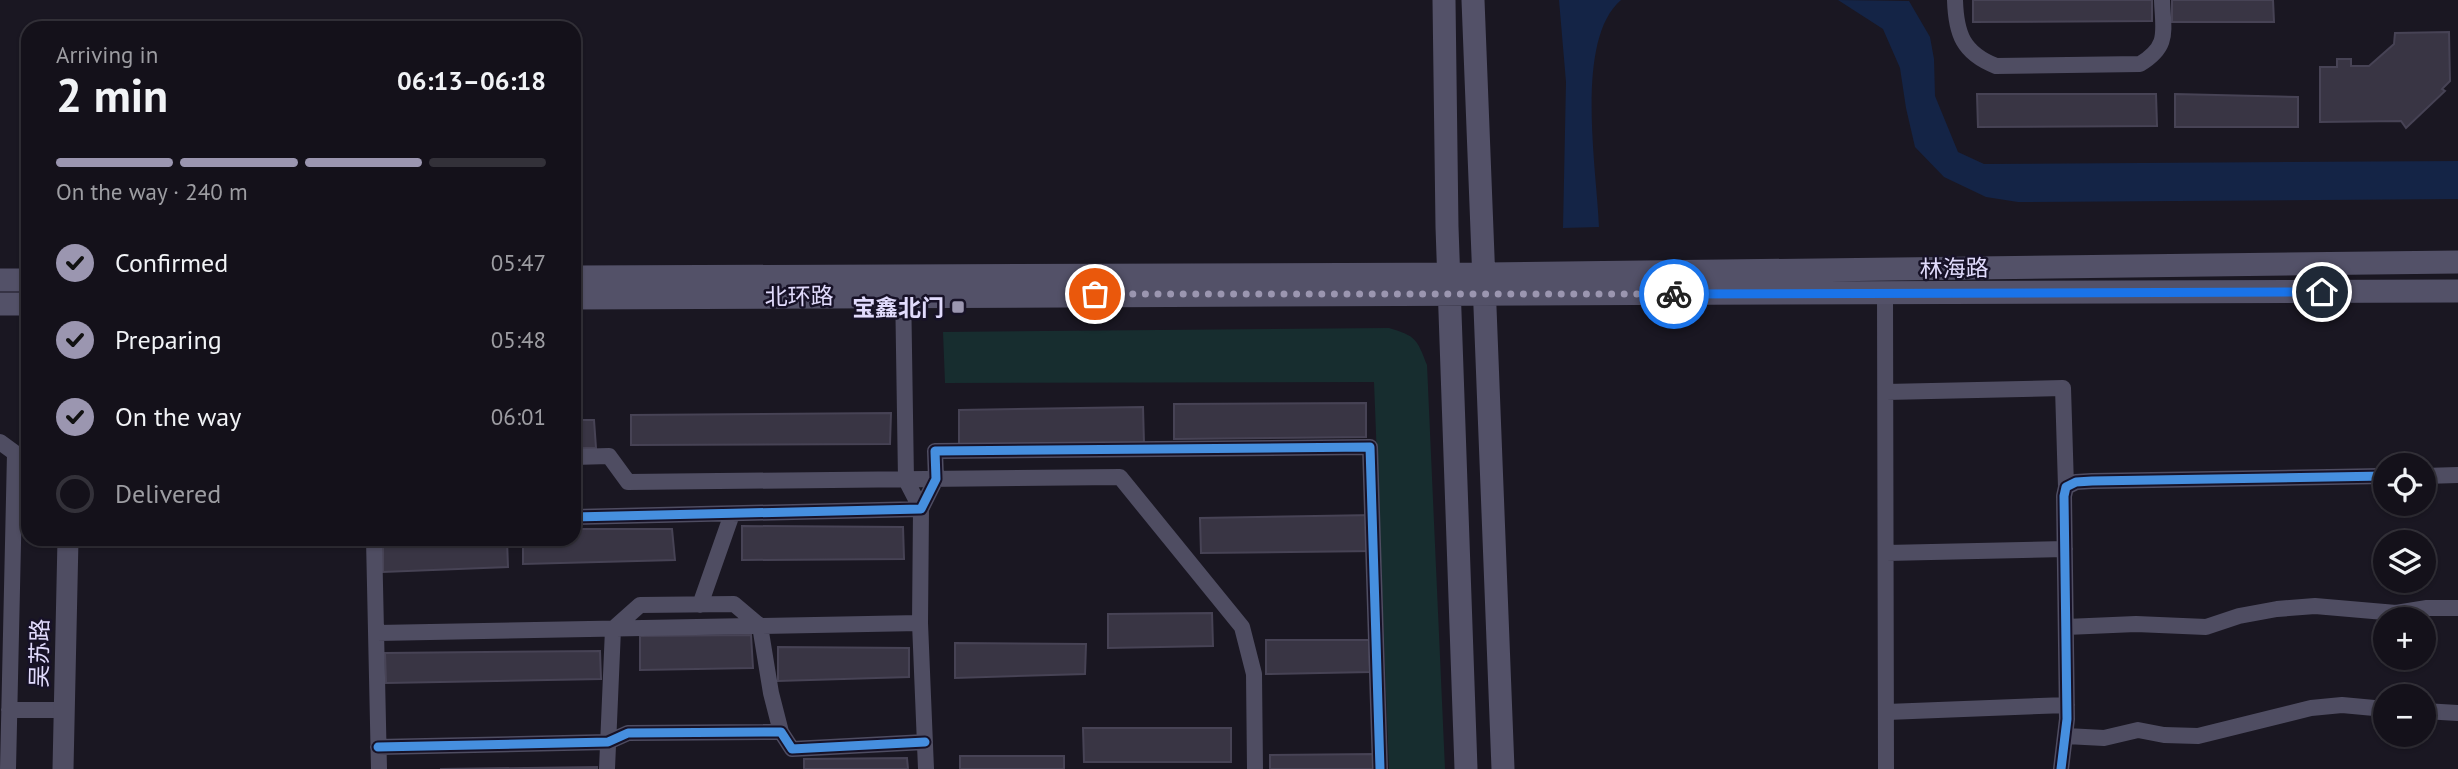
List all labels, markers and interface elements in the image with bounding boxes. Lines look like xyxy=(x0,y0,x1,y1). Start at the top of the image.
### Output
text: Arriving in xyxy=(56,40,158,69)
text: 06:13–06:18 xyxy=(397,64,546,97)
text: 2 min xyxy=(56,65,168,125)
text: On the way · 240 m xyxy=(56,177,248,206)
icon: check xyxy=(56,244,94,282)
text: Confirmed xyxy=(115,246,228,279)
text: 05:47 xyxy=(491,248,546,277)
street label: 林海路 xyxy=(1919,253,1989,283)
courier xyxy=(1639,259,1709,329)
pin xyxy=(2292,262,2352,322)
pin xyxy=(1065,264,1125,324)
icon: home xyxy=(2303,273,2341,311)
icon: bag xyxy=(1076,275,1114,313)
icon: bike xyxy=(1655,275,1693,313)
street label: 北环路 xyxy=(764,281,834,311)
place label: 宝鑫北门 xyxy=(852,293,944,322)
marker: 宝鑫北门 xyxy=(950,299,966,315)
icon: check xyxy=(56,321,94,359)
text: Preparing xyxy=(115,323,222,356)
text: 05:48 xyxy=(491,325,546,354)
icon: check xyxy=(56,398,94,436)
text: On the way xyxy=(115,400,241,433)
text: 06:01 xyxy=(491,402,546,431)
map controls xyxy=(2373,453,2436,747)
button: locate xyxy=(2373,453,2436,516)
text: Delivered xyxy=(115,477,221,510)
button: layers xyxy=(2373,530,2436,593)
button: + xyxy=(2373,607,2436,670)
street label: 吴苏路 xyxy=(24,618,54,688)
button: − xyxy=(2373,684,2436,747)

